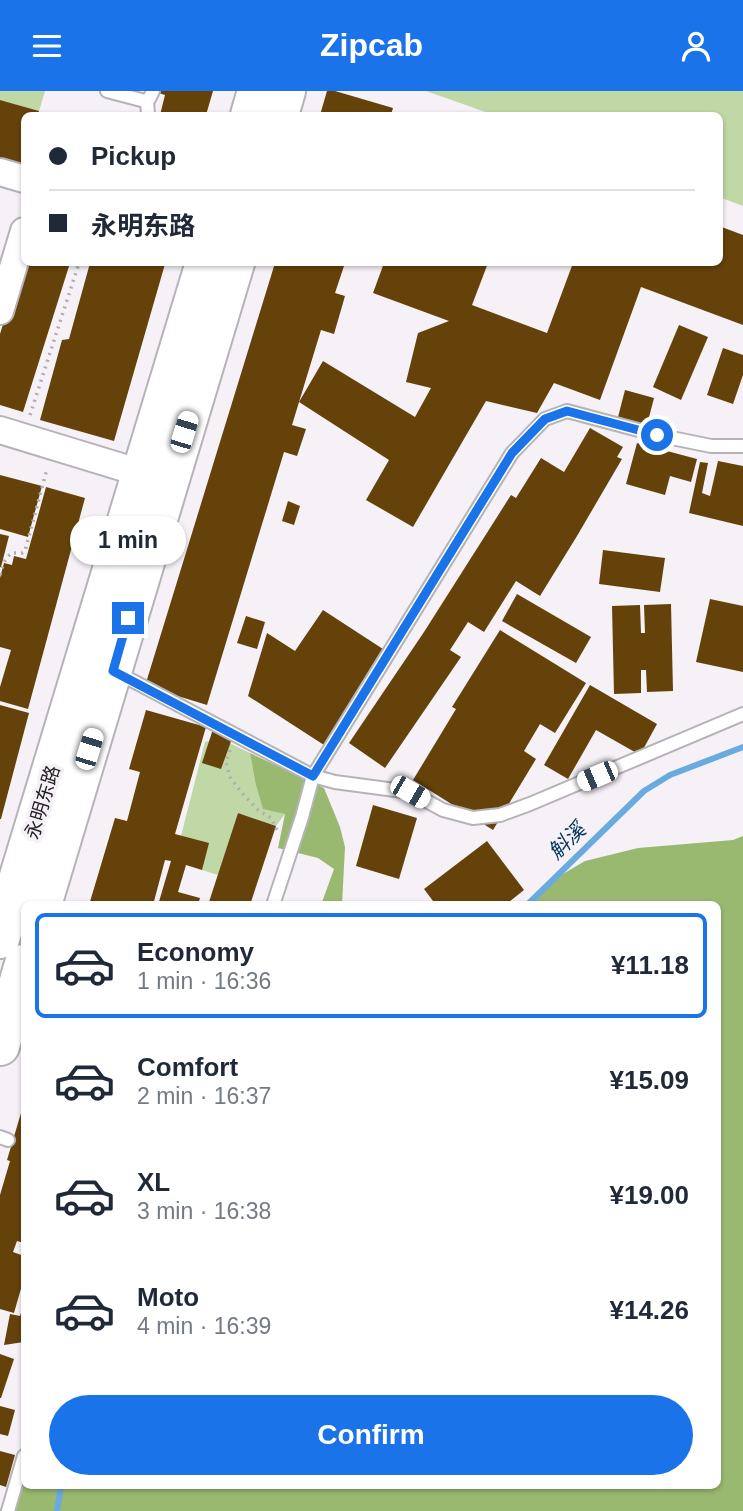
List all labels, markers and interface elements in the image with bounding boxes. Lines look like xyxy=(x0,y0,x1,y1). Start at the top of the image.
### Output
icon: menu xyxy=(28,27,66,65)
text: Zipcab xyxy=(320,27,423,63)
icon: person xyxy=(677,27,715,65)
text: Pickup xyxy=(91,141,176,171)
text: 永明东路 xyxy=(91,211,195,241)
car xyxy=(168,409,201,455)
route start xyxy=(641,419,673,451)
callout: 1 min xyxy=(70,517,186,566)
text: 1 min xyxy=(98,527,158,553)
route end xyxy=(112,602,144,634)
car xyxy=(73,726,106,772)
car xyxy=(574,758,621,794)
street label: 永明东路 xyxy=(21,763,64,842)
car xyxy=(387,772,434,812)
water label: 斛溪 xyxy=(544,816,591,864)
icon: car xyxy=(53,934,116,997)
text: Economy xyxy=(137,937,254,967)
text: ¥11.18 xyxy=(611,950,689,980)
text: 1 min · 16:36 xyxy=(137,968,271,994)
icon: car xyxy=(53,1049,116,1112)
text: Comfort xyxy=(137,1052,238,1082)
text: ¥15.09 xyxy=(609,1065,689,1095)
text: 2 min · 16:37 xyxy=(137,1083,271,1109)
icon: car xyxy=(53,1164,116,1227)
text: XL xyxy=(137,1167,170,1197)
text: ¥19.00 xyxy=(609,1180,689,1210)
text: 3 min · 16:38 xyxy=(137,1198,271,1224)
icon: car xyxy=(53,1279,116,1342)
text: Moto xyxy=(137,1282,199,1312)
text: ¥14.26 xyxy=(609,1295,689,1325)
text: 4 min · 16:39 xyxy=(137,1313,271,1339)
button: Confirm xyxy=(49,1395,693,1475)

